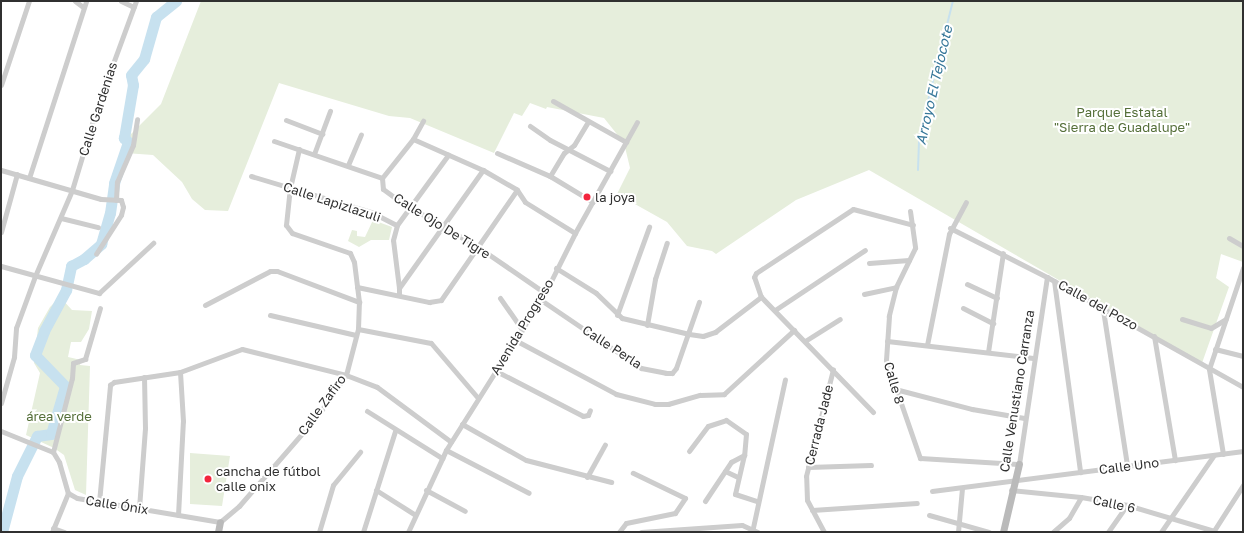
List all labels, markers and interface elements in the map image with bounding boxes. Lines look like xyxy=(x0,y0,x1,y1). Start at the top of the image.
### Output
water label: Arroyo El Tejocote xyxy=(912,24,956,146)
street label: Calle Gardenias xyxy=(75,60,121,158)
park label: Parque Estatal "Sierra de Guadalupe" xyxy=(1054,105,1190,136)
street label: Calle Lapizlazuli xyxy=(281,179,383,225)
place label: la joya xyxy=(595,189,635,205)
street label: Calle Ojo De Tigre xyxy=(391,190,493,262)
marker: la joya xyxy=(582,192,592,202)
street label: Avenida Progreso xyxy=(487,276,557,378)
street label: Calle del Pozo xyxy=(1055,277,1141,333)
street label: Calle Venustiano Carranza xyxy=(996,309,1038,473)
street label: Calle Perla xyxy=(579,322,645,372)
street label: Calle 8 xyxy=(881,360,907,406)
street label: Calle Zafiro xyxy=(295,372,349,438)
street label: Cerrada Jade xyxy=(801,383,837,467)
park label: área verde xyxy=(26,408,92,424)
street label: Calle Uno xyxy=(1098,455,1160,477)
place label: cancha de fútbol calle onix xyxy=(216,464,321,495)
marker: cancha de fútbol calle onix xyxy=(203,474,213,484)
street label: Calle Ónix xyxy=(84,492,150,518)
street label: Calle 6 xyxy=(1091,492,1137,516)

